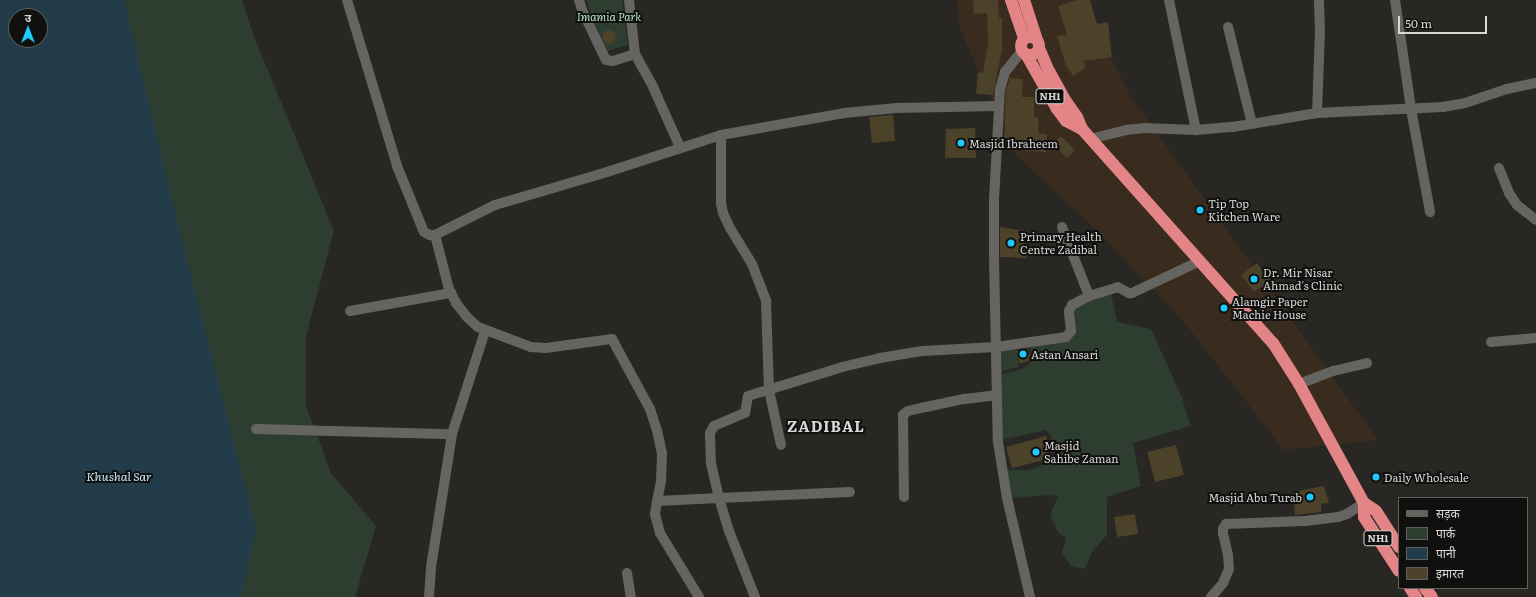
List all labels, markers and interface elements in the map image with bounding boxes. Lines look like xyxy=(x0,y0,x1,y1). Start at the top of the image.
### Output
north arrow xyxy=(8,8,48,48)
scale bar xyxy=(1400,8,1489,34)
text: उ xyxy=(25,9,31,25)
park label: Imamia Park xyxy=(577,9,641,23)
text: 50 m xyxy=(1405,14,1432,32)
road number: NH1 xyxy=(1035,88,1065,104)
place label: Masjid Ibraheem xyxy=(969,136,1058,150)
marker: Masjid Ibraheem xyxy=(956,138,966,148)
place label: Tip Top Kitchen Ware xyxy=(1208,197,1280,223)
marker: Tip Top Kitchen Ware xyxy=(1195,205,1205,215)
place label: Primary Health Centre Zadibal xyxy=(1020,230,1102,256)
marker: Primary Health Centre Zadibal xyxy=(1005,237,1017,249)
place label: Dr. Mir Nisar Ahmad's Clinic xyxy=(1263,266,1342,292)
marker: Dr. Mir Nisar Ahmad's Clinic xyxy=(1248,273,1260,285)
place label: Alamgir Paper Machie House xyxy=(1232,295,1307,321)
marker: Alamgir Paper Machie House xyxy=(1219,303,1229,313)
place label: Astan Ansari xyxy=(1031,347,1098,361)
marker: Astan Ansari xyxy=(1018,349,1028,359)
district label: ZADIBAL xyxy=(787,417,865,435)
place label: Masjid Sahibe Zaman xyxy=(1044,439,1119,465)
marker: Masjid Sahibe Zaman xyxy=(1031,447,1041,457)
water label: Khushal Sar xyxy=(86,470,152,484)
place label: Daily Wholesale xyxy=(1384,470,1469,484)
marker: Daily Wholesale xyxy=(1371,472,1381,482)
place label: Masjid Abu Turab xyxy=(1208,490,1302,504)
marker: Masjid Abu Turab xyxy=(1305,492,1315,502)
legend xyxy=(1398,497,1528,589)
text: सड़क xyxy=(1436,504,1460,522)
text: पार्क xyxy=(1436,524,1455,542)
road number: NH1 xyxy=(1363,530,1393,546)
text: पानी xyxy=(1436,544,1456,562)
text: इमारत xyxy=(1436,564,1464,582)

